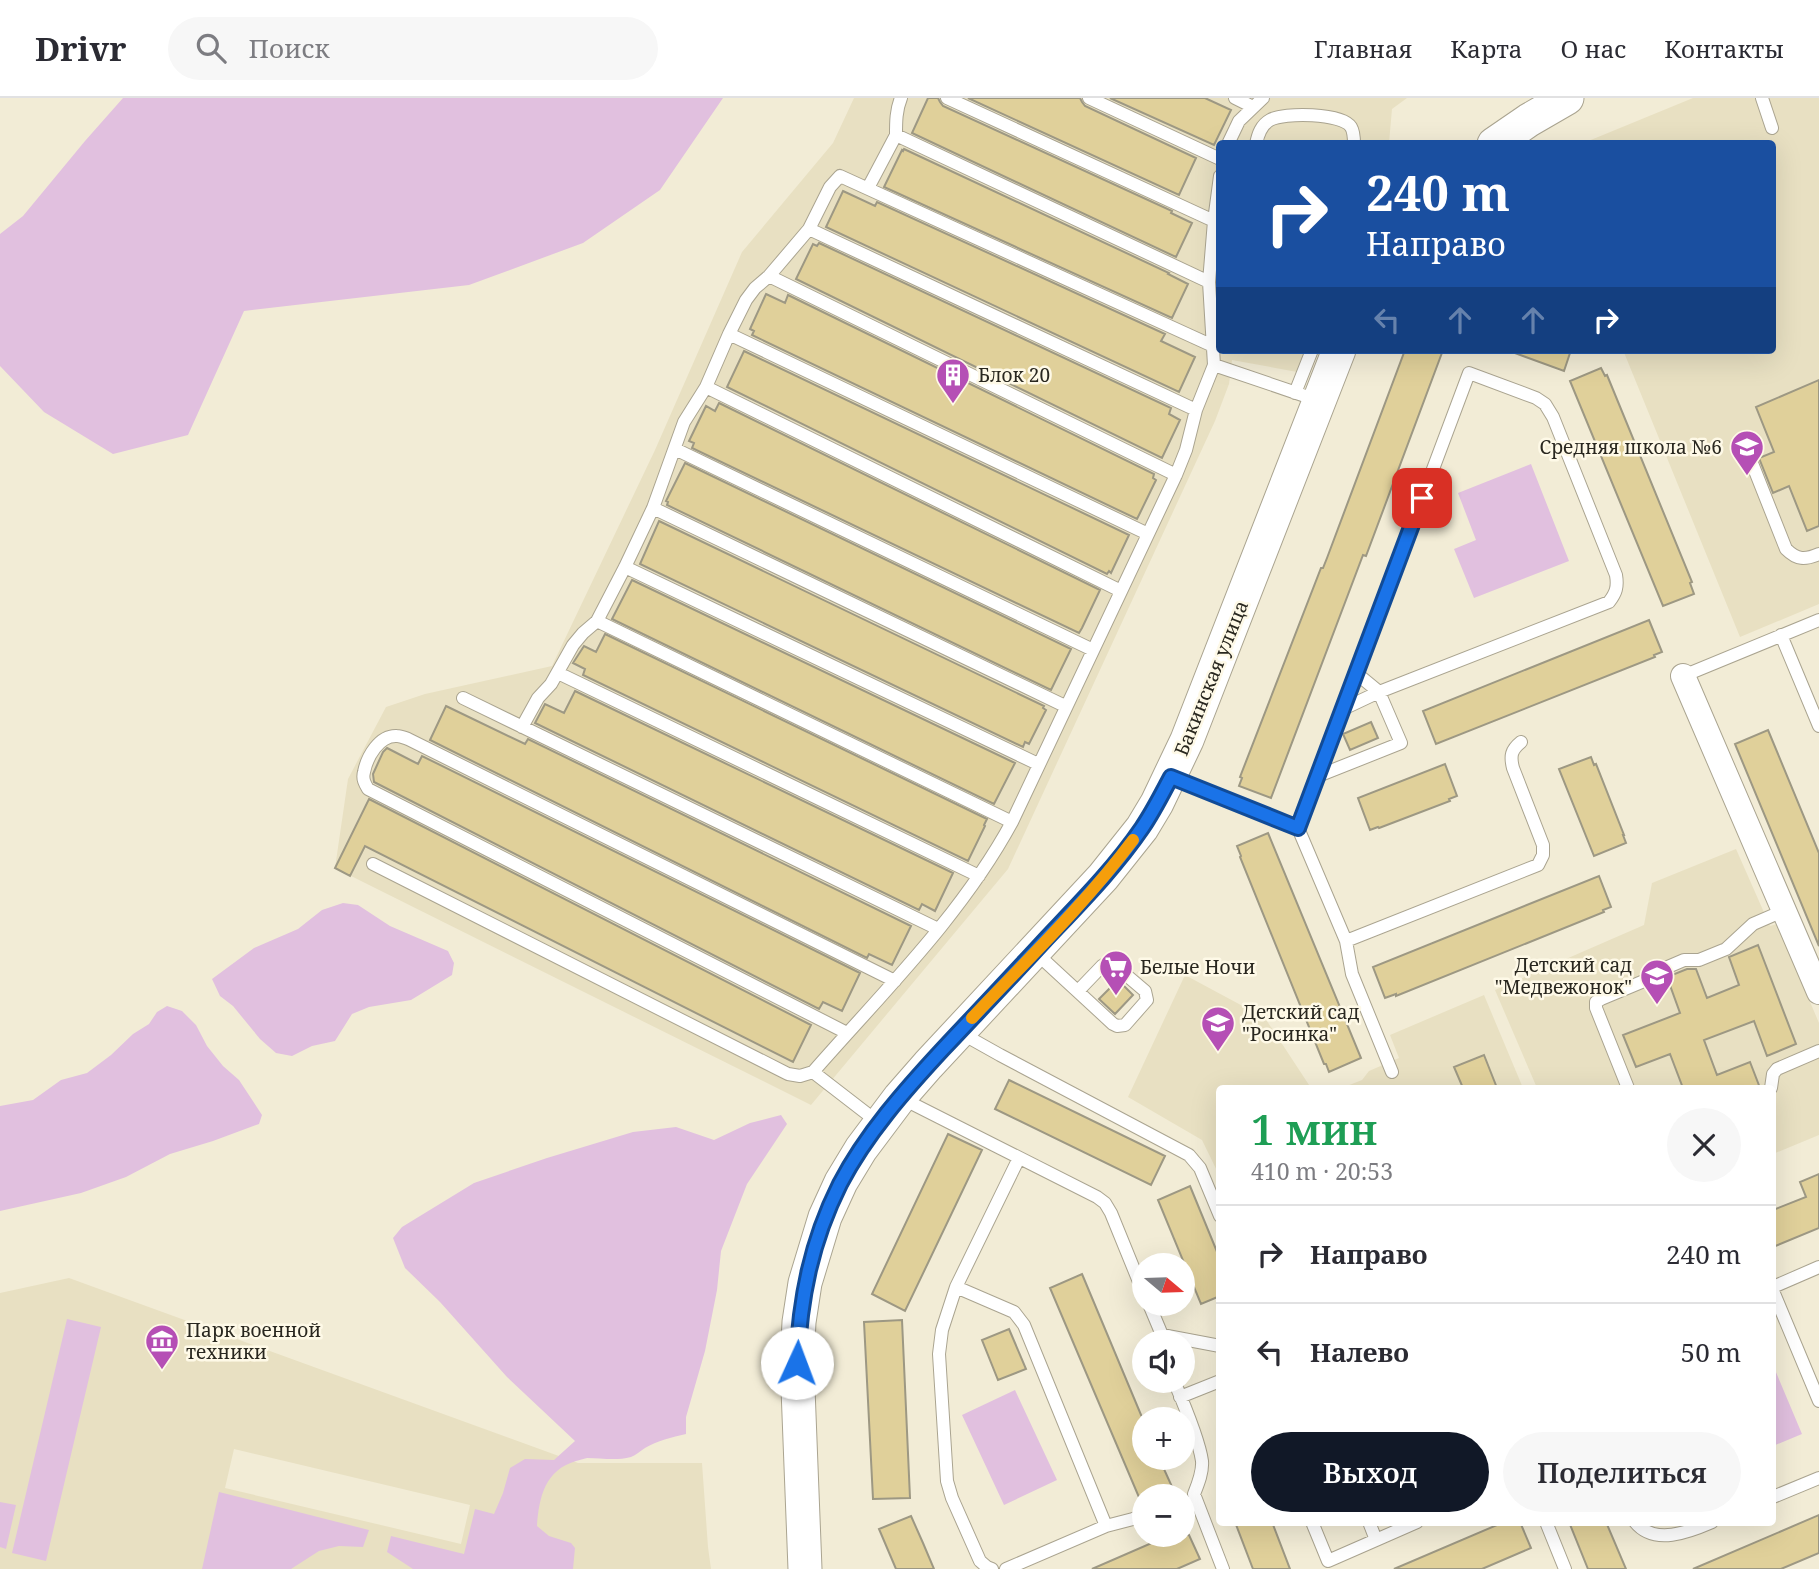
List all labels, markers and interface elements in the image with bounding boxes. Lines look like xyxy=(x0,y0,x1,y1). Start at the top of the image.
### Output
search box xyxy=(168,17,658,80)
text: Drivr xyxy=(35,26,126,71)
icon: search xyxy=(192,29,230,67)
text: Поиск xyxy=(248,30,330,66)
text: Главная xyxy=(1314,32,1412,65)
text: Карта xyxy=(1450,32,1523,65)
text: О нас xyxy=(1561,32,1626,65)
text: Контакты xyxy=(1664,32,1784,65)
text: 240 m xyxy=(1366,159,1510,225)
icon: right xyxy=(1251,168,1342,259)
text: Направо xyxy=(1366,222,1506,265)
icon: left xyxy=(1368,301,1406,339)
icon: ahead xyxy=(1441,301,1479,339)
icon: ahead xyxy=(1514,301,1552,339)
icon: right xyxy=(1587,301,1625,339)
building icon: Блок 20 xyxy=(934,356,972,405)
place label: Блок 20 xyxy=(978,362,1050,388)
school or university icon: Средняя школа №6 xyxy=(1728,428,1766,477)
place label: Средняя школа №6 xyxy=(1539,434,1722,460)
pin xyxy=(1392,468,1452,528)
icon: arrive xyxy=(1403,479,1441,517)
street label: Бакинская улица xyxy=(1168,596,1254,760)
supermarket icon: Белые Ночи xyxy=(1097,948,1135,997)
place label: Детский сад "Медвежонок" xyxy=(1495,952,1632,1000)
place label: Белые Ночи xyxy=(1140,954,1256,980)
school or university icon: Детский сад "Медвежонок" xyxy=(1638,957,1676,1006)
place label: Детский сад "Росинка" xyxy=(1242,999,1360,1047)
school or university icon: Детский сад "Росинка" xyxy=(1199,1004,1237,1053)
text: 1 мин xyxy=(1251,1100,1378,1157)
button: close xyxy=(1667,1108,1741,1182)
text: 410 m · 20:53 xyxy=(1251,1155,1393,1187)
icon: right xyxy=(1251,1235,1289,1273)
text: Направо xyxy=(1310,1236,1428,1272)
text: 240 m xyxy=(1666,1236,1741,1272)
north arrow xyxy=(1132,1253,1195,1316)
map controls xyxy=(1132,1253,1195,1547)
place label: Парк военной техники xyxy=(186,1317,321,1365)
museum icon: Парк военной техники xyxy=(143,1322,181,1371)
position arrow xyxy=(760,1326,834,1400)
button: sound xyxy=(1132,1330,1195,1393)
icon: left xyxy=(1251,1333,1289,1371)
text: Налево xyxy=(1310,1334,1409,1370)
text: 50 m xyxy=(1681,1334,1741,1370)
button: + xyxy=(1132,1407,1195,1470)
button: Выход xyxy=(1251,1432,1489,1512)
button: Поделиться xyxy=(1503,1432,1741,1512)
button: − xyxy=(1132,1484,1195,1547)

